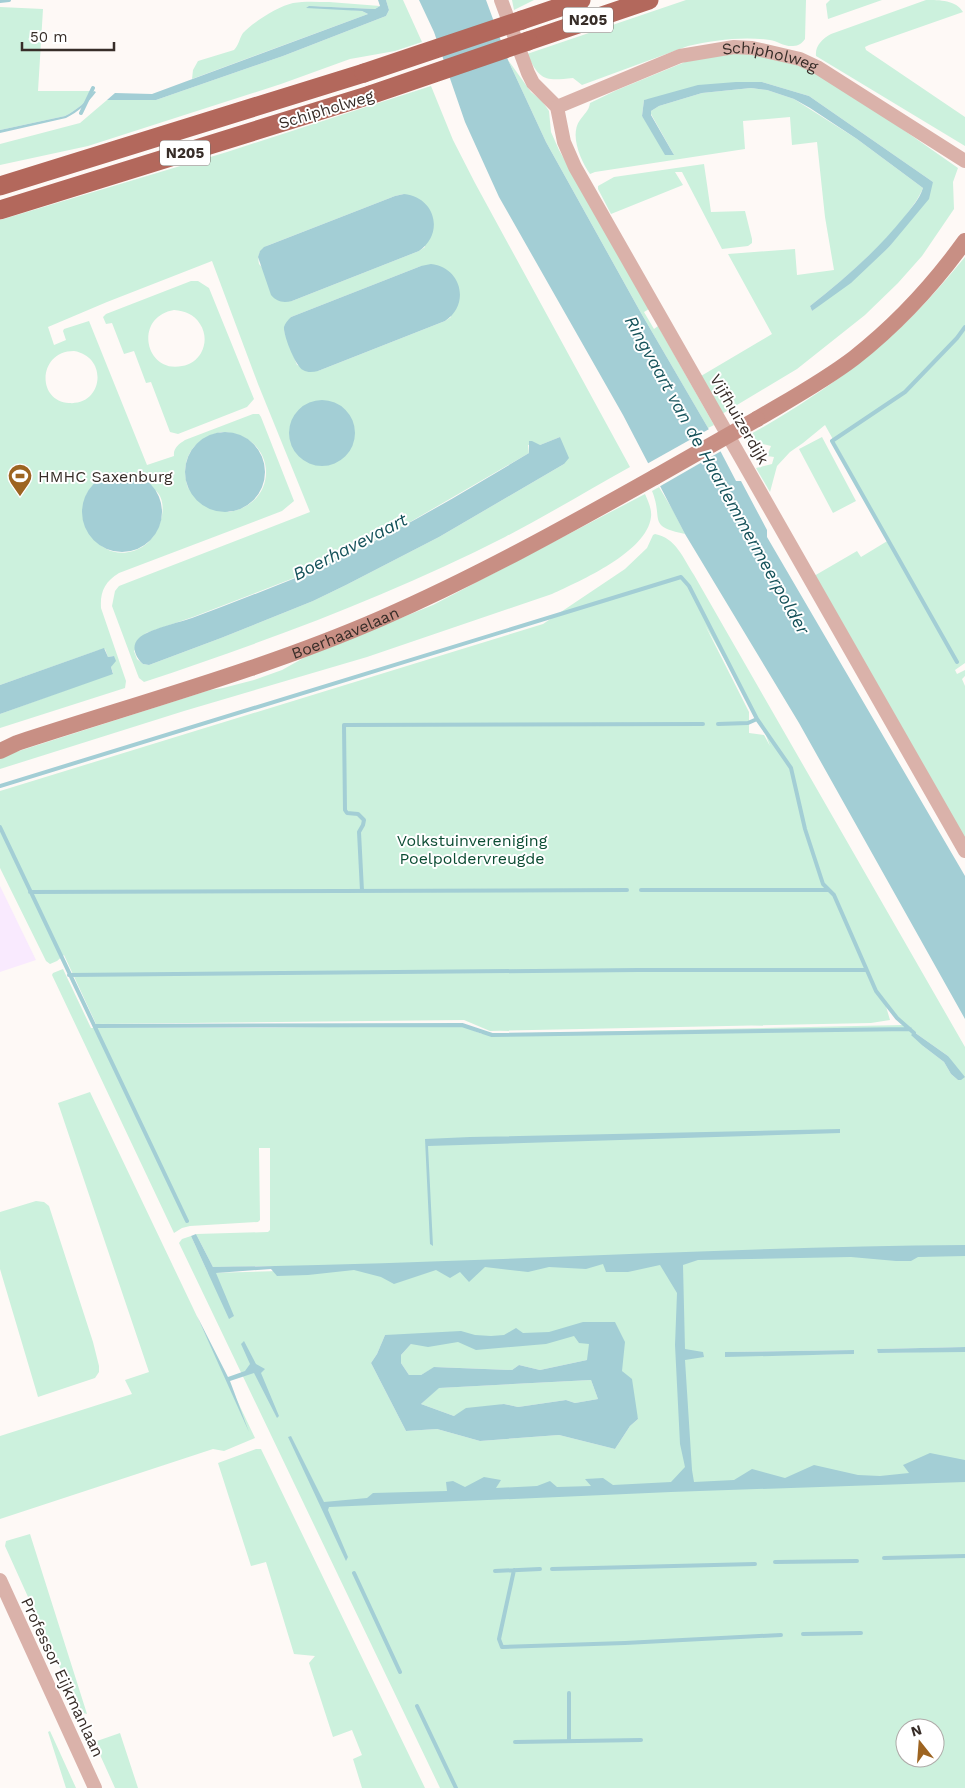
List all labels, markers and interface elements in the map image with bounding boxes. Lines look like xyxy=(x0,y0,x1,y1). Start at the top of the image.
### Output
road number: N205 xyxy=(563,8,613,32)
scale bar xyxy=(22,20,115,52)
text: 50 m xyxy=(30,28,67,46)
street label: Schipholweg xyxy=(721,38,822,76)
street label: Schipholweg xyxy=(276,86,376,133)
road number: N205 xyxy=(160,140,210,166)
water label: Ringvaart van de Haarlemmermeerpolder xyxy=(621,312,815,639)
street label: Vijfhuizerdijk xyxy=(706,371,773,468)
sports icon: HMHC Saxenburg xyxy=(7,463,33,497)
place label: HMHC Saxenburg xyxy=(38,467,173,486)
water label: Boerhavevaart xyxy=(289,508,411,584)
street label: Boerhaavelaan xyxy=(289,603,402,663)
park label: Volkstuinvereniging Poelpoldervreugde xyxy=(397,831,548,868)
street label: Professor Eijkmanlaan xyxy=(17,1594,108,1760)
north arrow xyxy=(895,1718,945,1768)
text: N xyxy=(909,1721,923,1740)

